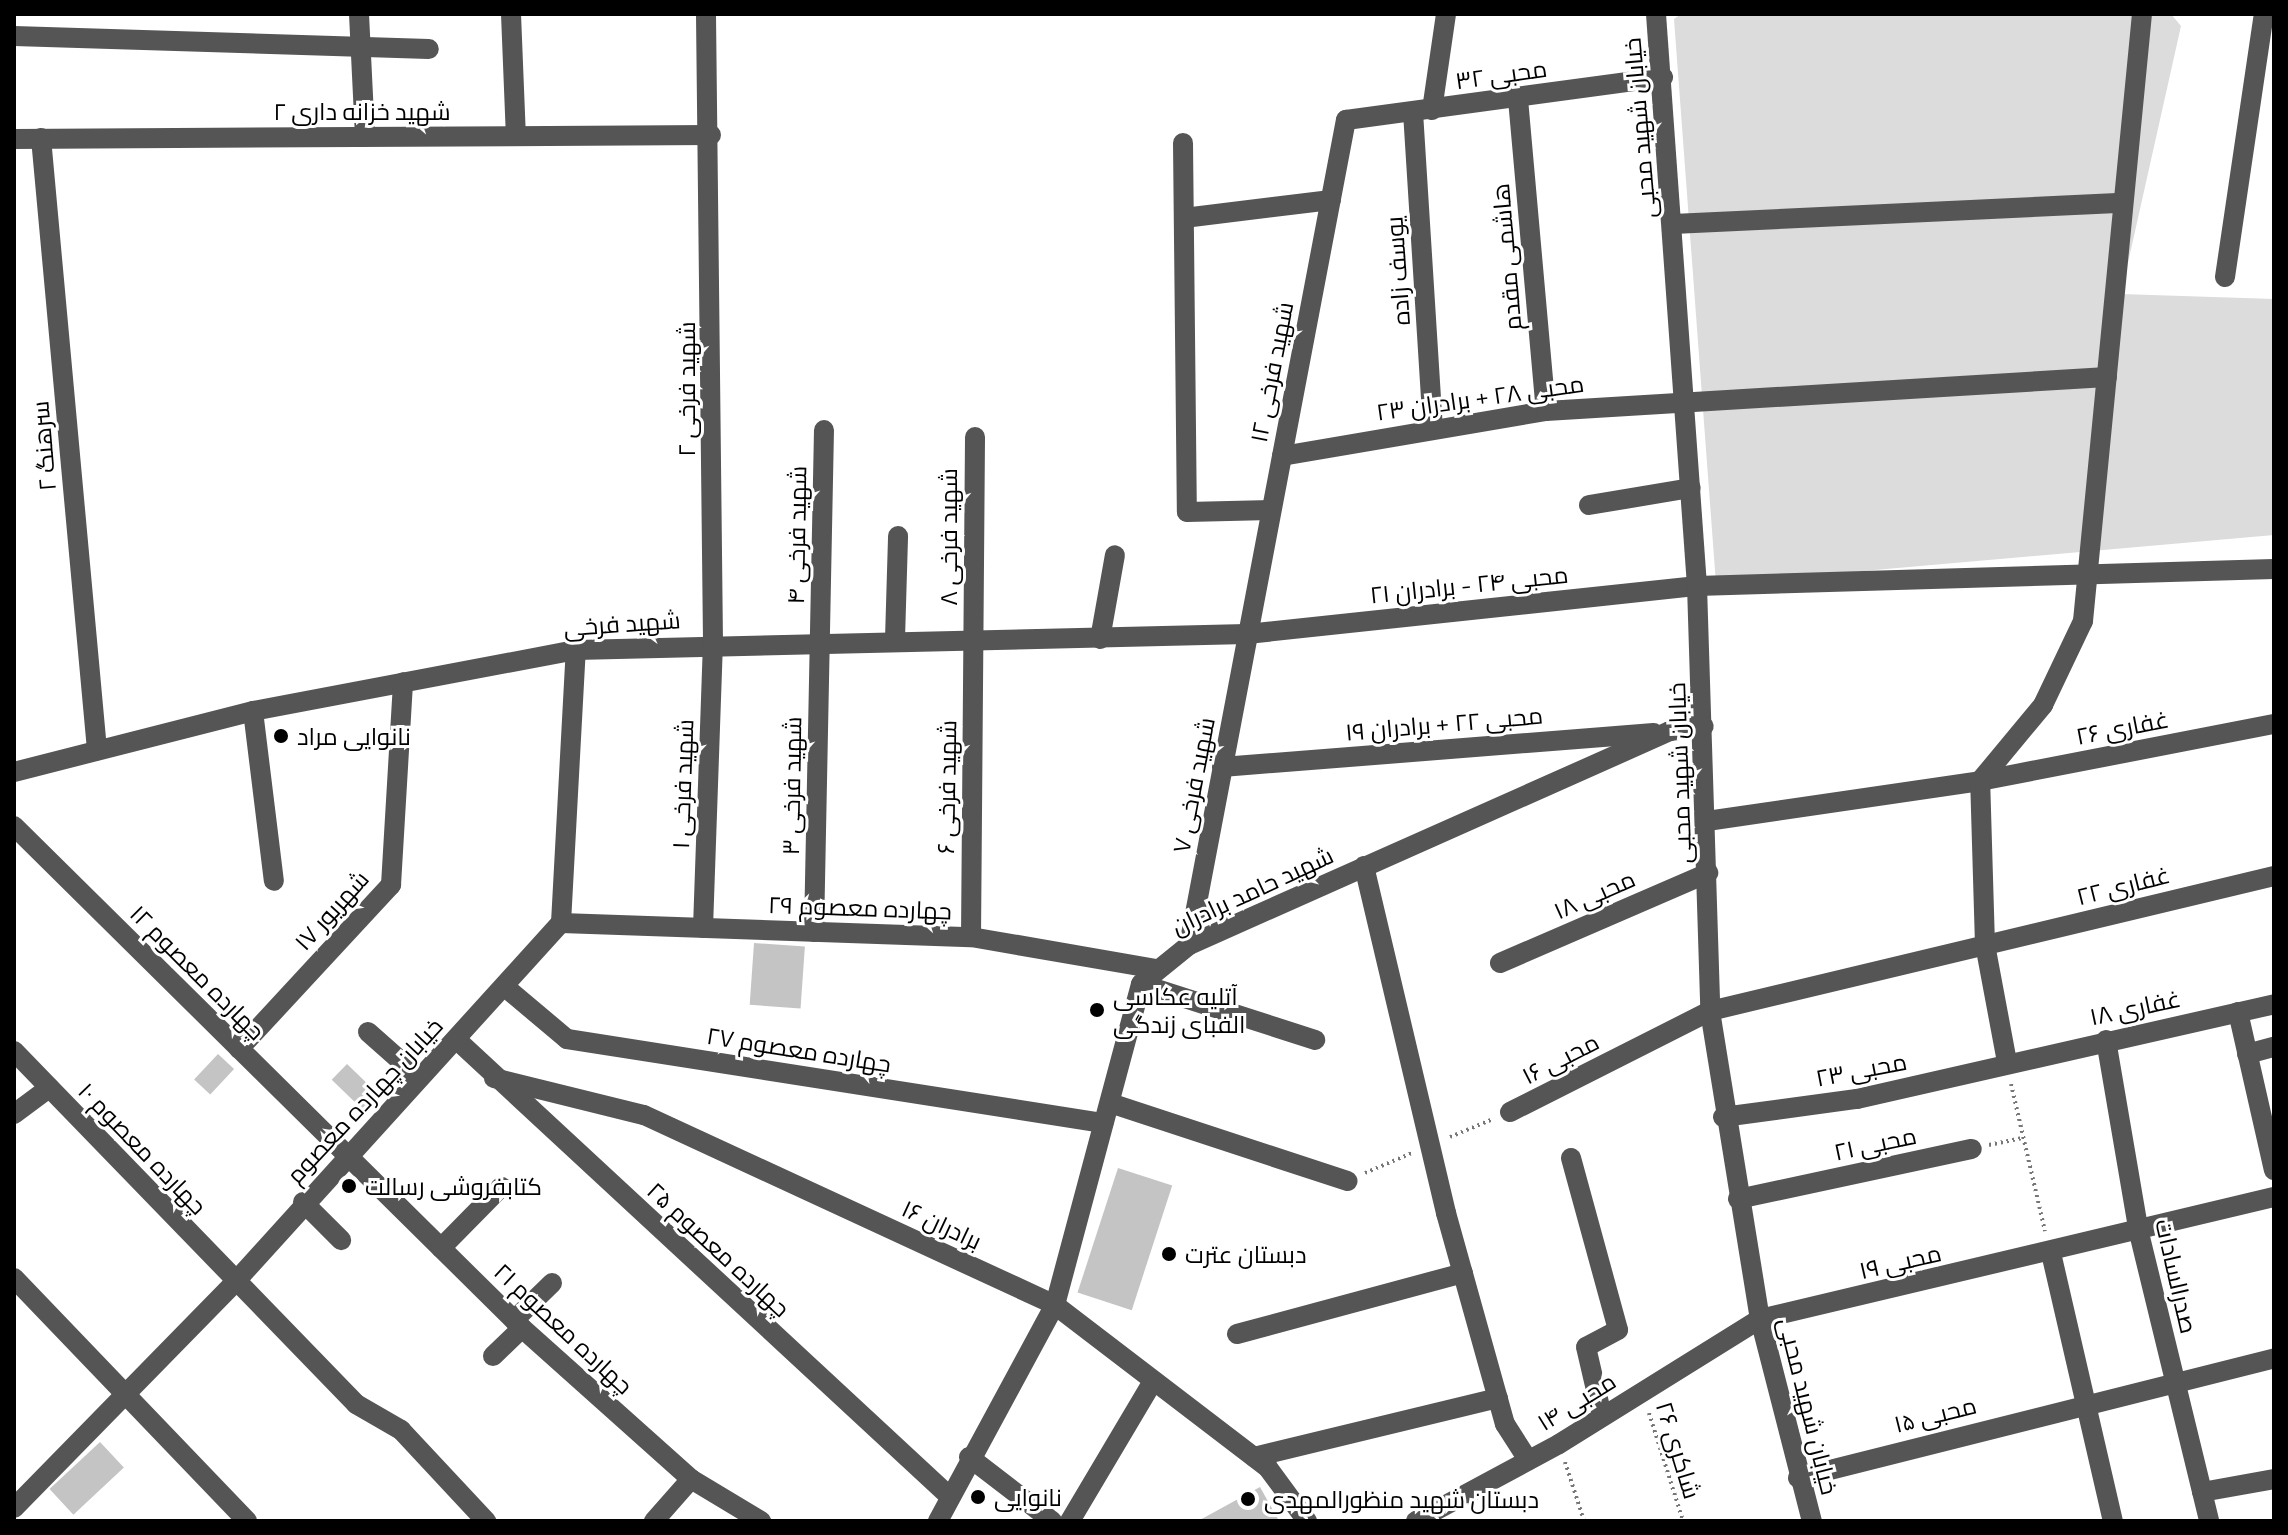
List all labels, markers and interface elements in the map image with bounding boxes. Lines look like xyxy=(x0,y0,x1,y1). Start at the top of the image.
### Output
street label: خیابان شهید محبی xyxy=(1617,36,1661,220)
street label: محبی ۳۲ xyxy=(1453,53,1549,95)
street label: شهید خزانه داری ۲ xyxy=(273,97,451,125)
street label: هاشمی مقدم xyxy=(1485,182,1527,332)
street label: یوسف زاده xyxy=(1379,216,1415,326)
street label: شهید فرخی ۱۲ xyxy=(1243,299,1299,445)
street label: شهید فرخی ۲ xyxy=(672,321,700,457)
street label: محبی ۲۸ + برادران ۲۳ xyxy=(1374,368,1586,426)
street label: سرهنگ ۲ xyxy=(25,400,61,492)
street label: شهید فرخی ۴ xyxy=(780,465,812,605)
street label: شهید فرخی ۸ xyxy=(934,468,962,606)
street label: محبی ۲۴ - برادران ۲۱ xyxy=(1368,559,1570,609)
street label: شهید فرخی xyxy=(563,605,681,641)
street label: خیابان شهید محبی xyxy=(1661,682,1697,864)
street label: محبی ۲۲ + برادران ۱۹ xyxy=(1344,700,1544,746)
street label: غفاری ۲۶ xyxy=(2073,704,2171,750)
street label: شهید فرخی ۷ xyxy=(1166,715,1220,855)
street label: شهید فرخی ۳ xyxy=(775,716,807,856)
street label: شهید فرخی ۱ xyxy=(665,719,699,849)
street label: شهید فرخی ۶ xyxy=(930,720,962,854)
place label: نانوایی مراد xyxy=(297,722,411,750)
marker: نانوایی مراد xyxy=(272,727,290,745)
street label: شهید حامد برادران xyxy=(1166,840,1338,940)
street label: غفاری ۲۲ xyxy=(2073,860,2173,910)
street label: محبی ۱۸ xyxy=(1549,863,1639,925)
street label: ۱۷ شهریور xyxy=(288,864,374,956)
street label: چهارده معصوم ۲۹ xyxy=(768,889,952,925)
street label: چهارده معصوم ۱۲ xyxy=(125,899,271,1045)
place label: آتلیه عکاسی الفبای زندگی xyxy=(1113,982,1245,1038)
street label: غفاری ۱۸ xyxy=(2087,983,2183,1031)
marker: آتلیه عکاسی الفبای زندگی xyxy=(1088,1001,1106,1019)
street label: خیابان چهارده معصوم xyxy=(280,1011,448,1189)
street label: چهارده معصوم ۲۷ xyxy=(705,1020,893,1078)
street label: محبی ۱۶ xyxy=(1517,1026,1603,1090)
street label: محبی ۲۳ xyxy=(1813,1046,1909,1092)
street label: چهارده معصوم ۱۰ xyxy=(73,1076,213,1220)
street label: محبی ۲۱ xyxy=(1831,1120,1919,1166)
place label: کتابفروشی رسالت xyxy=(365,1172,542,1200)
street label: چهارده معصوم ۲۵ xyxy=(642,1176,796,1322)
marker: کتابفروشی رسالت xyxy=(340,1177,358,1195)
street label: برادران ۱۶ xyxy=(898,1193,986,1255)
street label: صدرالسادات xyxy=(2150,1216,2204,1336)
street label: محبی ۱۹ xyxy=(1856,1238,1944,1284)
place label: دبستان عترت xyxy=(1185,1240,1307,1268)
marker: دبستان عترت xyxy=(1160,1245,1178,1263)
street label: چهارده معصوم ۲۱ xyxy=(489,1256,639,1400)
street label: خیابان شهید محبی xyxy=(1773,1315,1845,1497)
street label: محبی ۱۴ xyxy=(1532,1366,1620,1436)
street label: محبی ۱۵ xyxy=(1891,1390,1979,1438)
street label: شاکری ۲۶ xyxy=(1651,1398,1707,1502)
place label: نانوایی xyxy=(994,1483,1062,1511)
place label: دبستان شهید منظورالمهدی xyxy=(1264,1485,1539,1513)
marker: نانوایی xyxy=(969,1488,987,1506)
marker: دبستان شهید منظورالمهدی xyxy=(1239,1490,1257,1508)

